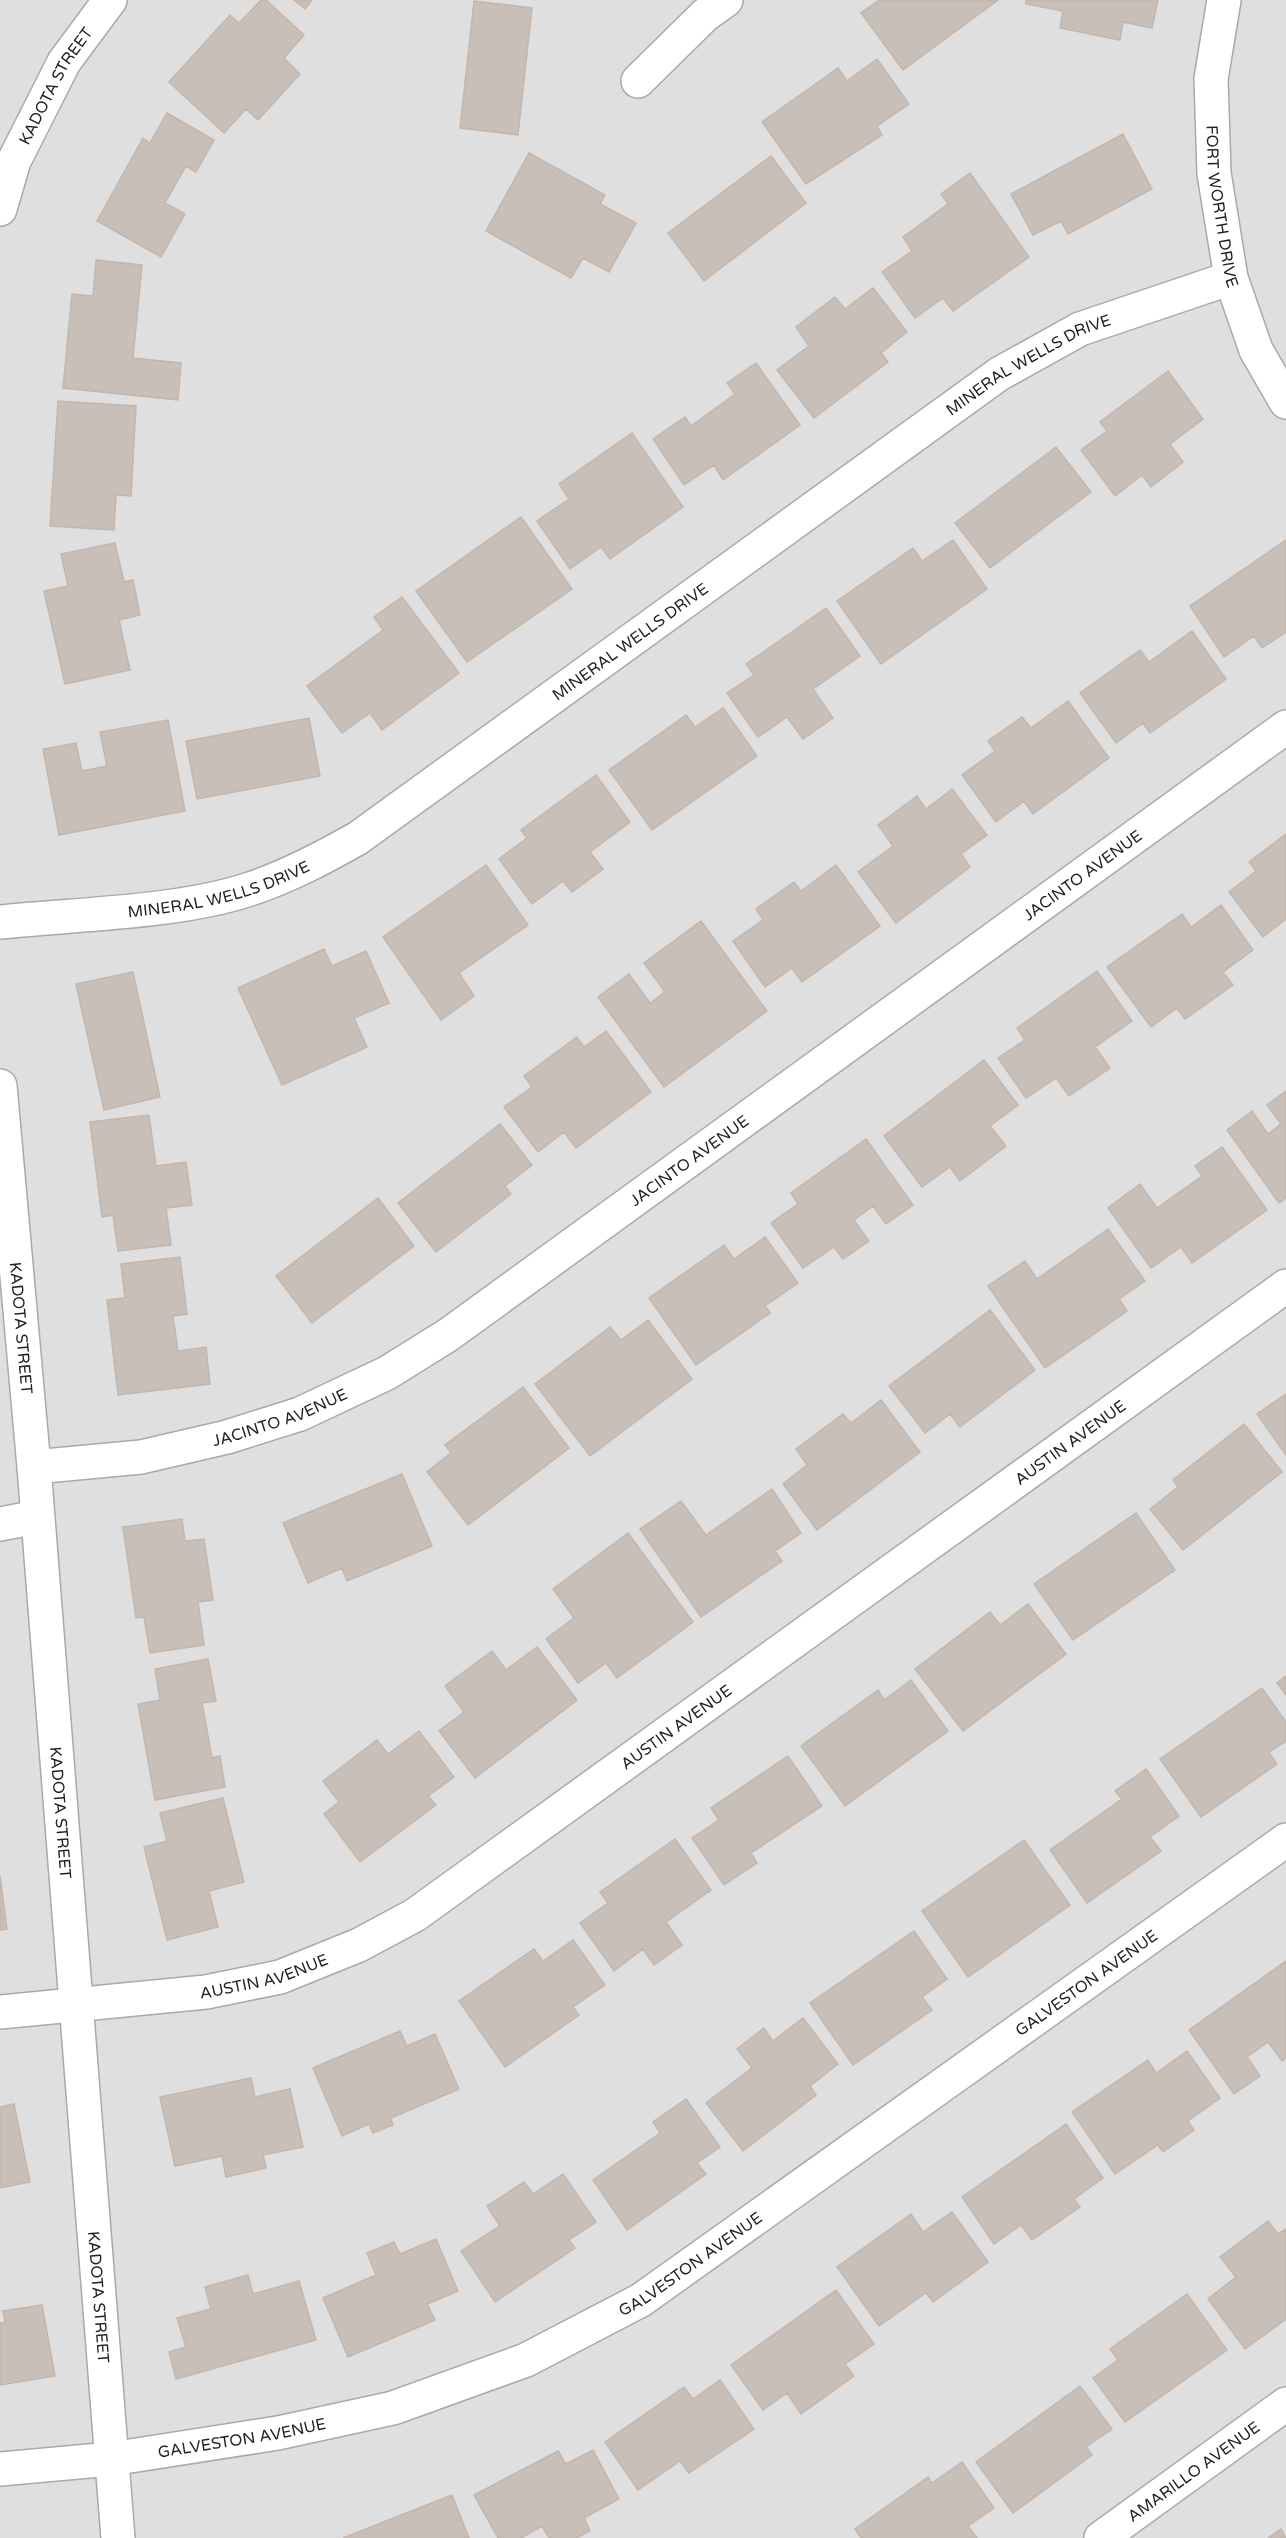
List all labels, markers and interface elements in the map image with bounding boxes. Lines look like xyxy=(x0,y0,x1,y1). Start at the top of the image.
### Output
street label: KADOTA STREET xyxy=(15,23,98,148)
street label: FORT WORTH DRIVE xyxy=(1201,125,1243,290)
street label: MINERAL WELLS DRIVE xyxy=(942,310,1114,420)
street label: MINERAL WELLS DRIVE xyxy=(548,579,713,705)
street label: JACINTO AVENUE xyxy=(1020,826,1146,925)
street label: MINERAL WELLS DRIVE xyxy=(127,857,313,922)
street label: JACINTO AVENUE xyxy=(626,1111,753,1211)
street label: KADOTA STREET xyxy=(5,1261,36,1395)
street label: JACINTO AVENUE xyxy=(211,1384,351,1451)
street label: AUSTIN AVENUE xyxy=(1011,1396,1130,1490)
street label: AUSTIN AVENUE xyxy=(617,1681,736,1774)
street label: KADOTA STREET xyxy=(45,1746,75,1880)
street label: GALVESTON AVENUE xyxy=(1012,1926,1162,2041)
street label: AUSTIN AVENUE xyxy=(199,1950,331,2004)
street label: GALVESTON AVENUE xyxy=(615,2208,766,2321)
street label: KADOTA STREET xyxy=(83,2230,113,2364)
street label: GALVESTON AVENUE xyxy=(156,2414,328,2463)
street label: AMARILLO AVENUE xyxy=(1124,2417,1264,2527)

